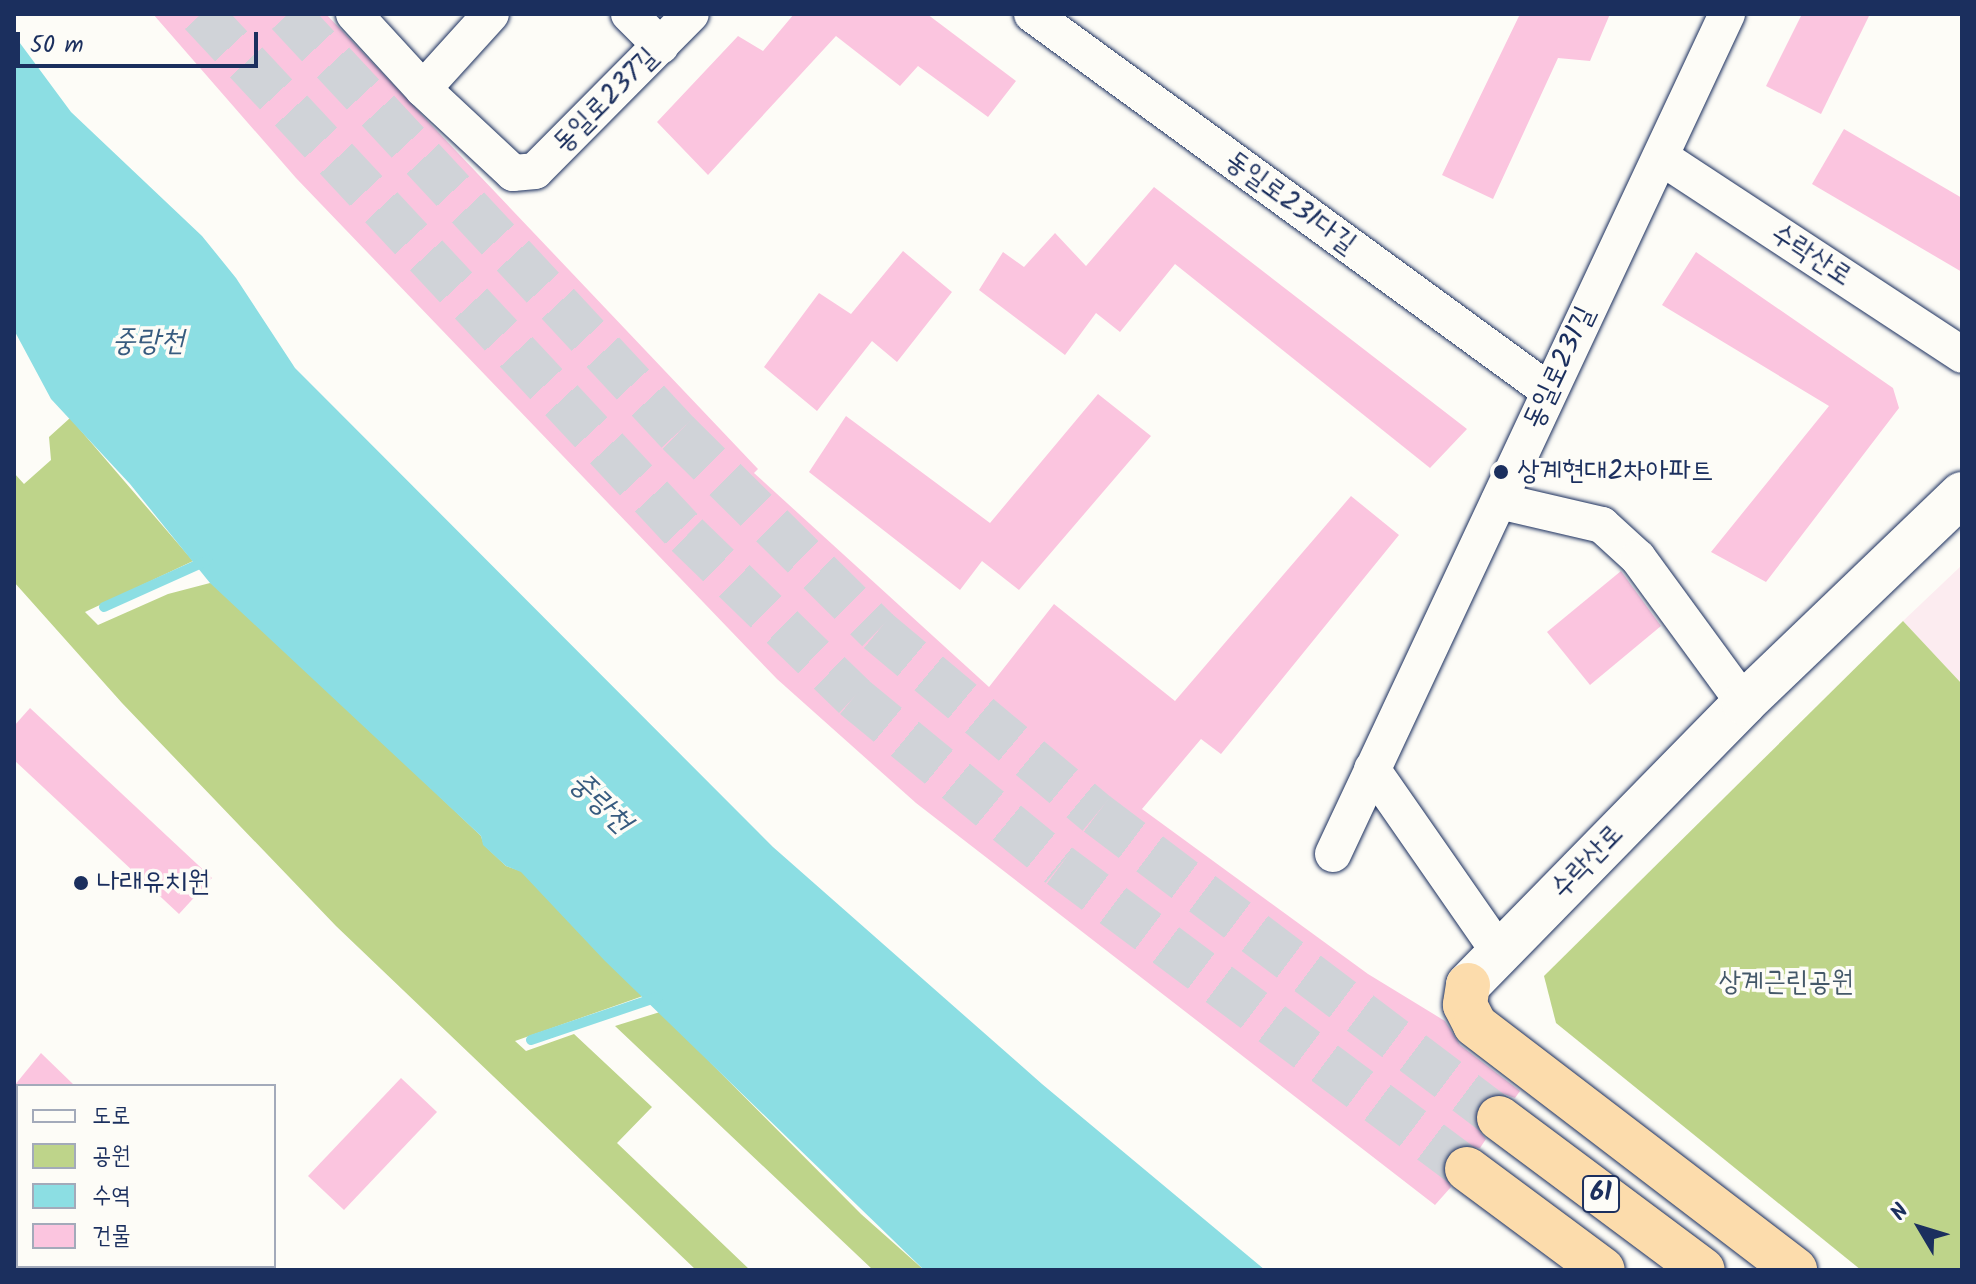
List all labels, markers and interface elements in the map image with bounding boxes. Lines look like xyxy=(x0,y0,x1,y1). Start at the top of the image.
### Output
scale bar xyxy=(20,16,262,66)
text: 50 m xyxy=(30,26,84,65)
street label: 동일로237길 xyxy=(546,41,666,161)
street label: 동일로231다길 xyxy=(1218,144,1362,262)
street label: 수락산로 xyxy=(1764,217,1858,295)
street label: 동일로231길 xyxy=(1517,301,1603,435)
water label: 중랑천 xyxy=(112,324,184,360)
place label: 상계현대2차아파트 xyxy=(1517,455,1714,489)
marker: 상계현대2차아파트 xyxy=(1492,463,1510,481)
water label: 중랑천 xyxy=(561,765,639,841)
street label: 수락산로 xyxy=(1545,818,1631,906)
place label: 나래유치원 xyxy=(97,866,210,900)
marker: 나래유치원 xyxy=(72,874,90,892)
park label: 상계근린공원 xyxy=(1718,966,1854,1000)
legend xyxy=(16,1084,276,1268)
text: 도로 xyxy=(92,1097,131,1136)
text: 공원 xyxy=(92,1137,131,1176)
road number: 61 xyxy=(1581,1172,1621,1216)
text: 수역 xyxy=(92,1177,131,1216)
north arrow xyxy=(1880,1188,1960,1268)
text: N xyxy=(1883,1197,1919,1229)
text: 건물 xyxy=(92,1217,131,1256)

